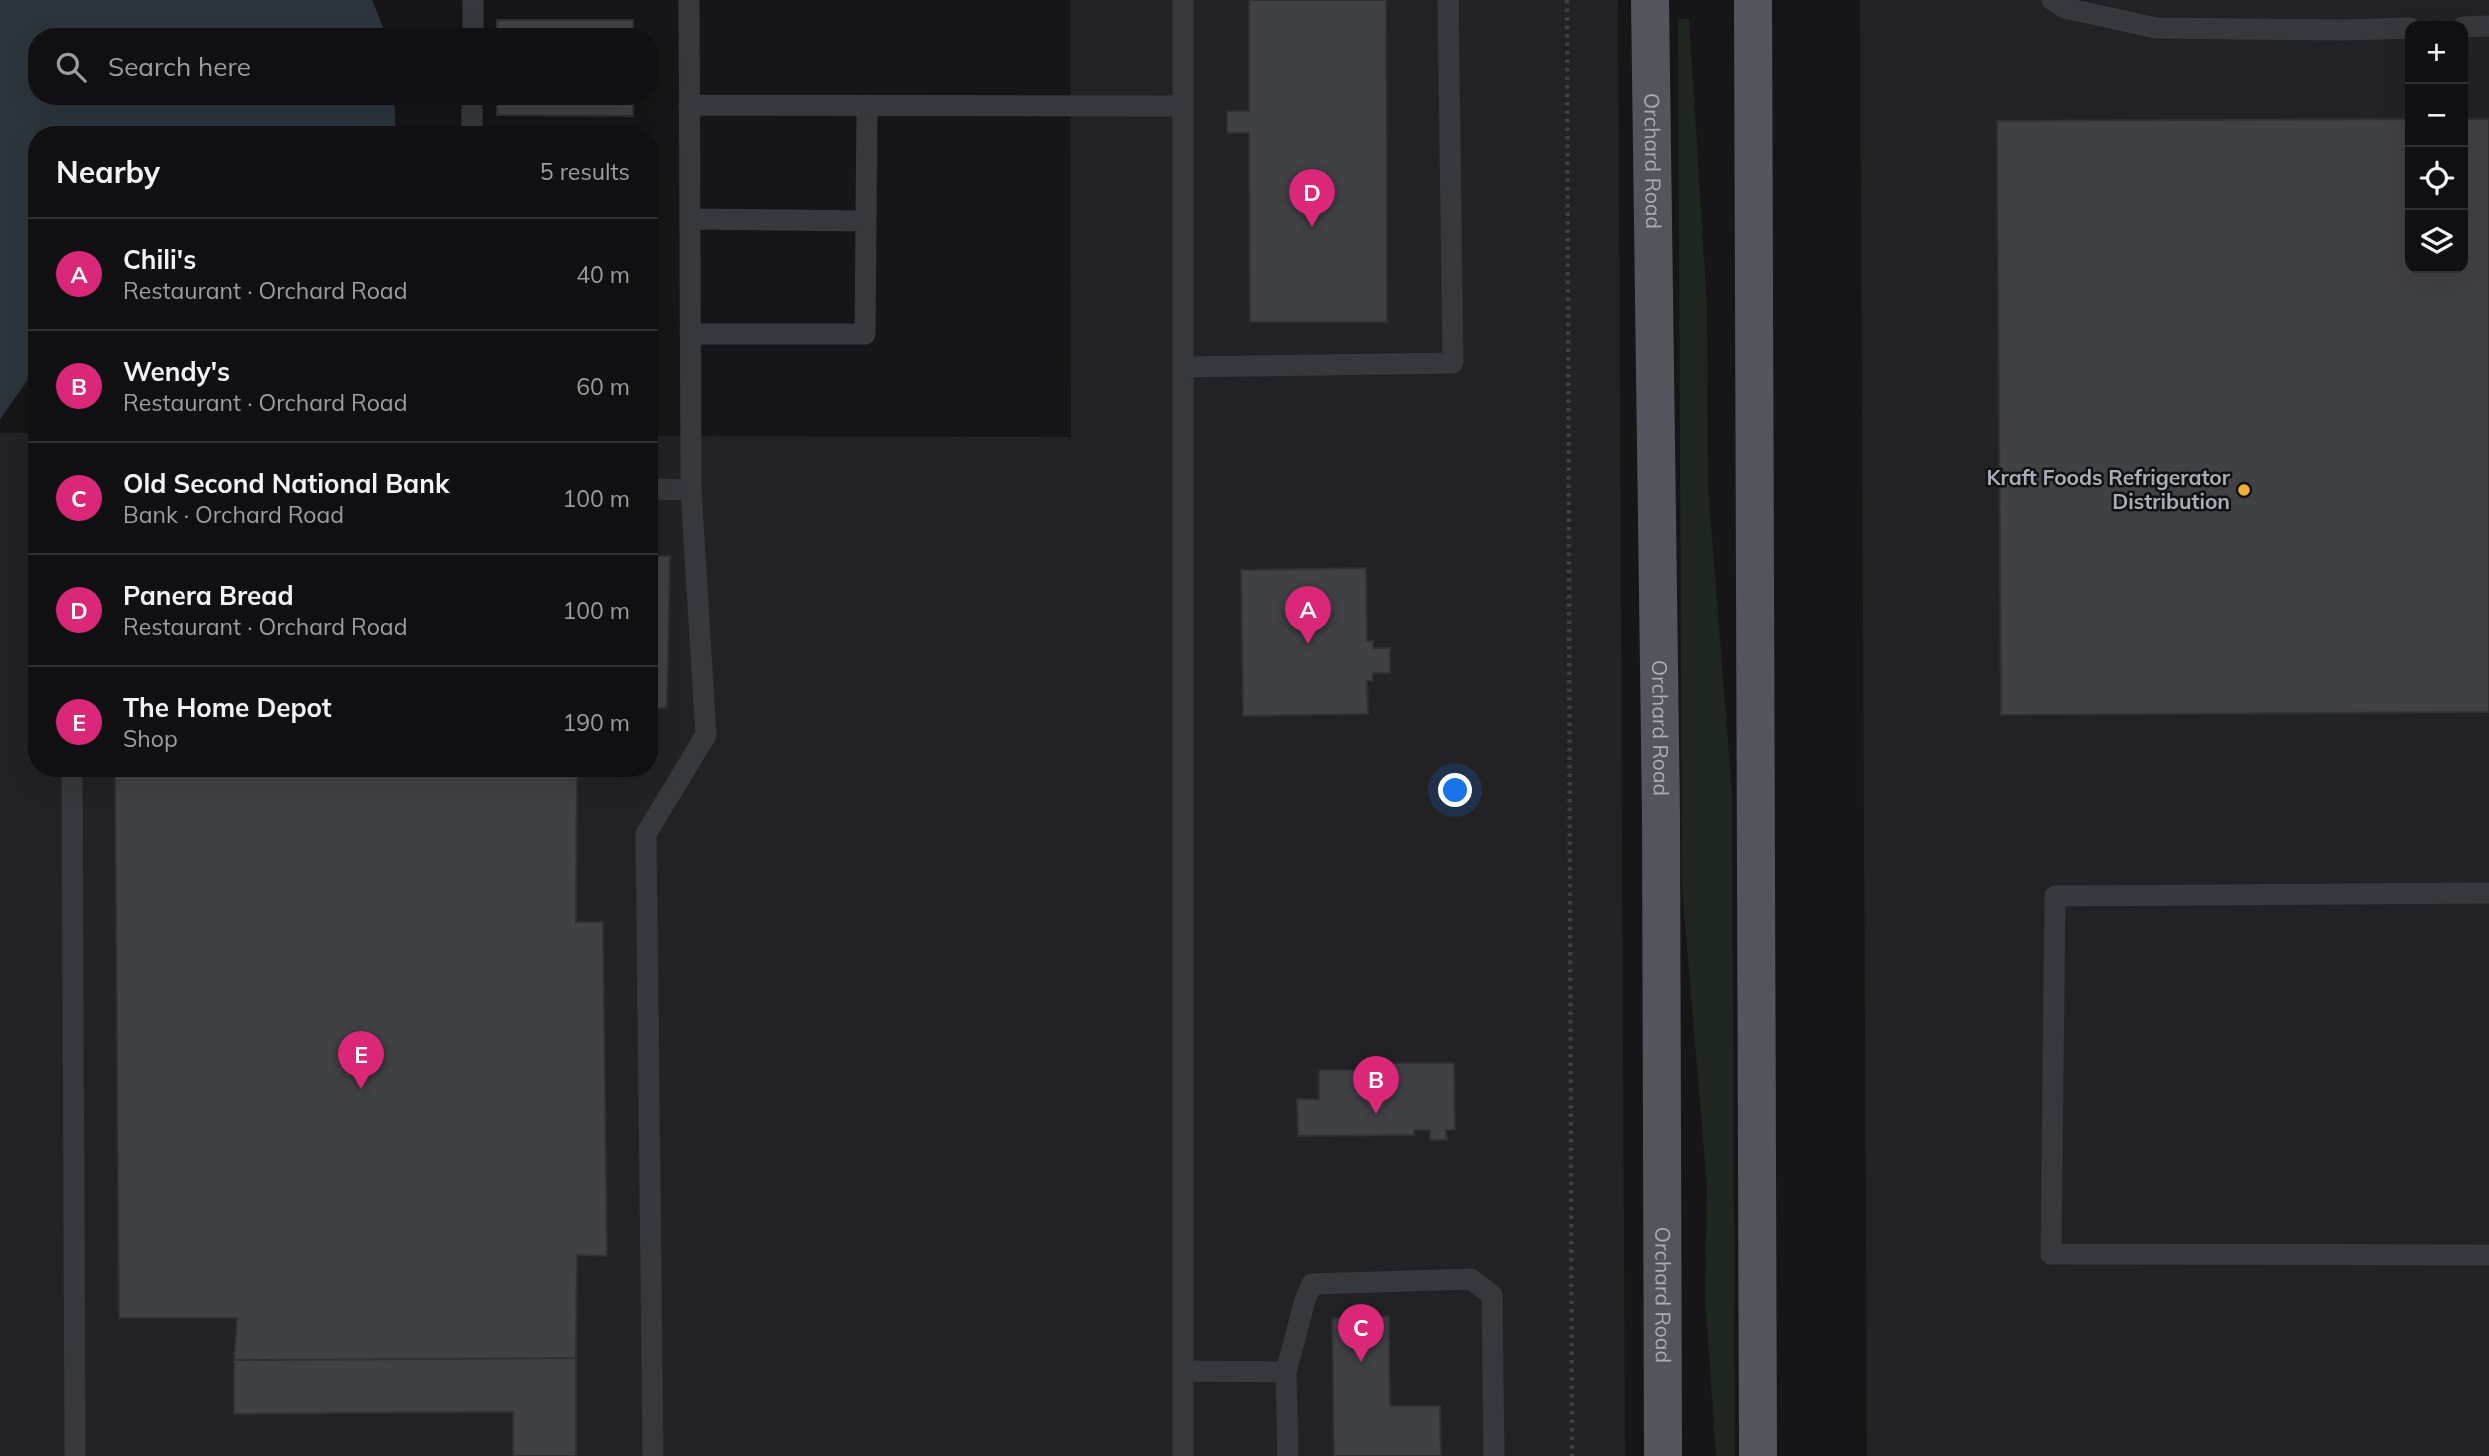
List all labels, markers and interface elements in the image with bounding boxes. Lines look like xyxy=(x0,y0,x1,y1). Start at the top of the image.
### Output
map controls xyxy=(2405,21,2468,273)
button: + xyxy=(2405,21,2468,84)
search box xyxy=(28,28,658,105)
icon: search xyxy=(52,48,90,86)
text: Search here xyxy=(108,50,251,83)
button: − xyxy=(2405,84,2468,147)
street label: Orchard Road xyxy=(1639,93,1667,229)
button: locate xyxy=(2405,147,2468,210)
text: Nearby xyxy=(56,153,160,191)
text: 5 results xyxy=(540,157,630,186)
pin: D xyxy=(1289,169,1335,227)
button: layers xyxy=(2405,210,2468,273)
text: Chili's xyxy=(123,243,196,276)
text: A xyxy=(70,260,88,289)
text: 40 m xyxy=(576,260,630,289)
text: Restaurant · Orchard Road xyxy=(123,276,407,305)
text: Wendy's xyxy=(123,355,230,388)
text: B xyxy=(71,372,87,401)
text: 60 m xyxy=(576,372,630,401)
text: Restaurant · Orchard Road xyxy=(123,388,407,417)
place label: Kraft Foods Refrigerator Distribution xyxy=(1987,464,2231,514)
text: Old Second National Bank xyxy=(123,467,449,500)
marker: Kraft Foods Refrigerator Distribution xyxy=(2236,482,2252,498)
text: C xyxy=(71,484,87,513)
text: 100 m xyxy=(562,484,630,513)
text: Bank · Orchard Road xyxy=(123,500,344,529)
text: Panera Bread xyxy=(123,579,294,612)
pin: A xyxy=(1285,586,1331,644)
text: D xyxy=(70,596,88,625)
text: 100 m xyxy=(562,596,630,625)
text: Restaurant · Orchard Road xyxy=(123,612,407,641)
street label: Orchard Road xyxy=(1647,660,1675,796)
text: The Home Depot xyxy=(123,691,332,724)
text: E xyxy=(72,708,86,737)
text: 190 m xyxy=(562,708,630,737)
text: Shop xyxy=(123,724,178,753)
your location xyxy=(1438,773,1472,807)
pin: E xyxy=(338,1031,384,1089)
pin: B xyxy=(1353,1056,1399,1114)
street label: Orchard Road xyxy=(1650,1227,1677,1363)
pin: C xyxy=(1338,1304,1384,1362)

